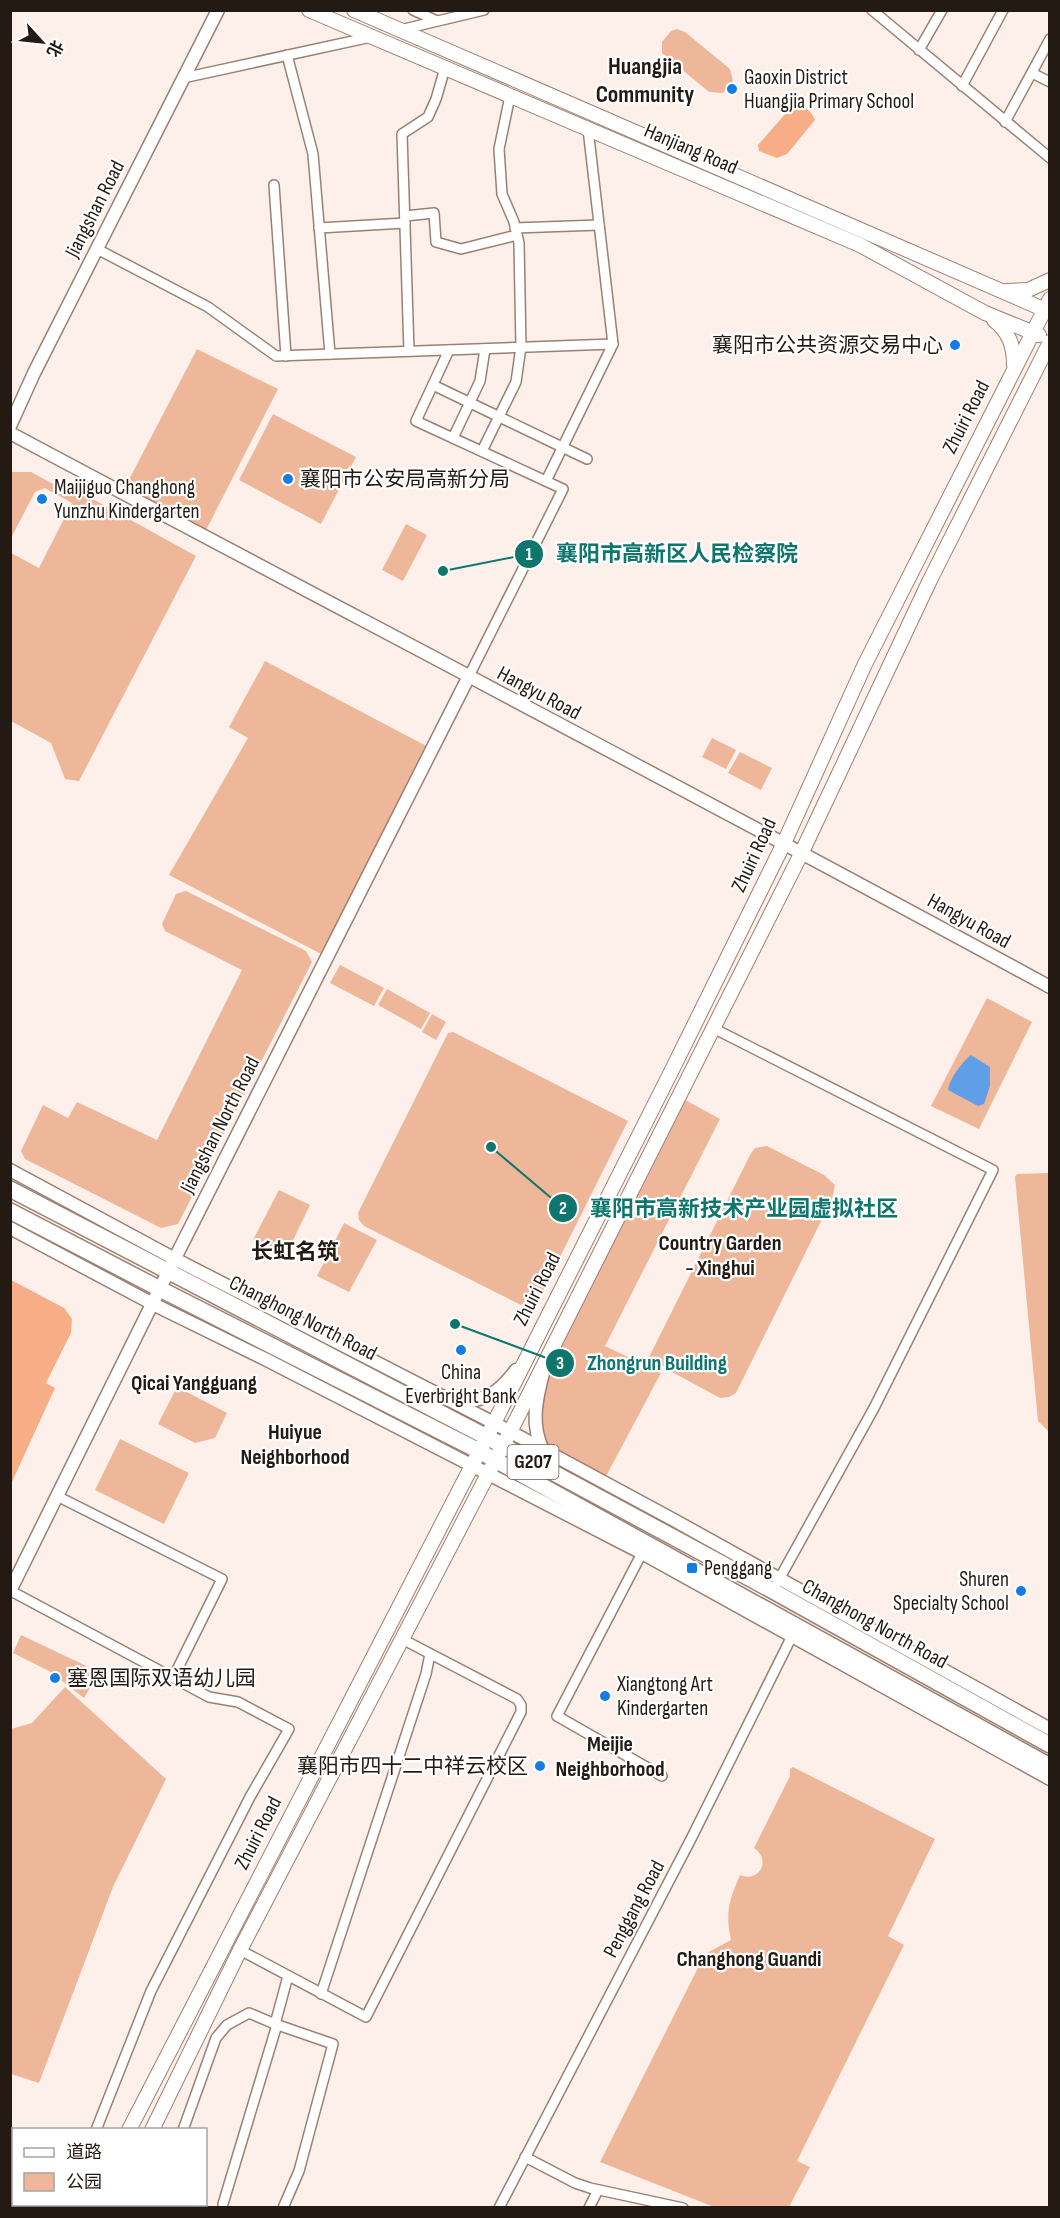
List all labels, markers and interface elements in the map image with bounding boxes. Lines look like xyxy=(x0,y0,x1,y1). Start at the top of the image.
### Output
north arrow xyxy=(12,12,72,72)
text: 北 xyxy=(42,37,66,60)
district label: Huangjia Community xyxy=(596,52,694,109)
place label: Gaoxin District Huangjia Primary School xyxy=(744,65,914,114)
marker: Gaoxin District Huangjia Primary School xyxy=(725,82,739,96)
street label: Hanjiang Road xyxy=(640,118,742,180)
street label: Jiangshan Road xyxy=(59,156,130,263)
place label: 襄阳市公共资源交易中心 xyxy=(712,333,943,358)
marker: 襄阳市公共资源交易中心 xyxy=(948,338,962,352)
street label: Zhuiri Road xyxy=(937,376,995,458)
place label: 襄阳市公安局高新分局 xyxy=(300,467,510,492)
marker: 襄阳市公安局高新分局 xyxy=(281,472,295,486)
place label: Maijiguo Changhong Yunzhu Kindergarten xyxy=(54,475,200,524)
marker: Maijiguo Changhong Yunzhu Kindergarten xyxy=(35,492,49,506)
callout: 襄阳市高新区人民检察院 xyxy=(514,534,810,574)
text: 襄阳市高新区人民检察院 xyxy=(556,541,798,568)
text: 1 xyxy=(525,544,533,565)
street label: Hangyu Road xyxy=(493,661,585,725)
street label: Zhuiri Road xyxy=(726,814,782,896)
street label: Hangyu Road xyxy=(923,888,1015,954)
street label: Jiangshan North Road xyxy=(174,1052,265,1198)
callout: 襄阳市高新技术产业园虚拟社区 xyxy=(548,1188,910,1228)
text: 襄阳市高新技术产业园虚拟社区 xyxy=(590,1196,898,1223)
text: 2 xyxy=(559,1198,567,1219)
district label: Country Garden - Xinghui xyxy=(659,1230,781,1282)
district label: 长虹名筑 xyxy=(251,1239,339,1266)
street label: Zhuiri Road xyxy=(508,1248,566,1330)
street label: Changhong North Road xyxy=(225,1270,381,1366)
marker: China Everbright Bank xyxy=(454,1343,468,1357)
callout: Zhongrun Building xyxy=(545,1343,738,1383)
text: Zhongrun Building xyxy=(587,1350,727,1377)
text: 3 xyxy=(556,1353,564,1374)
place label: China Everbright Bank xyxy=(405,1360,517,1409)
district label: Qicai Yangguang xyxy=(131,1370,257,1397)
district label: Huiyue Neighborhood xyxy=(240,1419,350,1471)
road number: G207 xyxy=(508,1445,558,1479)
place label: Penggang xyxy=(704,1556,772,1581)
marker: Penggang xyxy=(685,1561,699,1575)
place label: Shuren Specialty School xyxy=(893,1567,1009,1616)
street label: Changhong North Road xyxy=(798,1574,952,1674)
marker: Shuren Specialty School xyxy=(1014,1584,1028,1598)
place label: 塞恩国际双语幼儿园 xyxy=(67,1666,256,1691)
marker: 塞恩国际双语幼儿园 xyxy=(48,1671,62,1685)
place label: Xiangtong Art Kindergarten xyxy=(616,1672,713,1721)
marker: Xiangtong Art Kindergarten xyxy=(598,1689,612,1703)
district label: Meijie Neighborhood xyxy=(555,1731,665,1783)
place label: 襄阳市四十二中祥云校区 xyxy=(297,1754,528,1779)
marker: 襄阳市四十二中祥云校区 xyxy=(533,1759,547,1773)
street label: Zhuiri Road xyxy=(229,1792,287,1874)
street label: Penggang Road xyxy=(598,1856,670,1962)
district label: Changhong Guandi xyxy=(677,1946,822,1973)
legend xyxy=(12,2128,207,2206)
text: 道路 xyxy=(66,2142,102,2163)
text: 公园 xyxy=(66,2172,102,2193)

